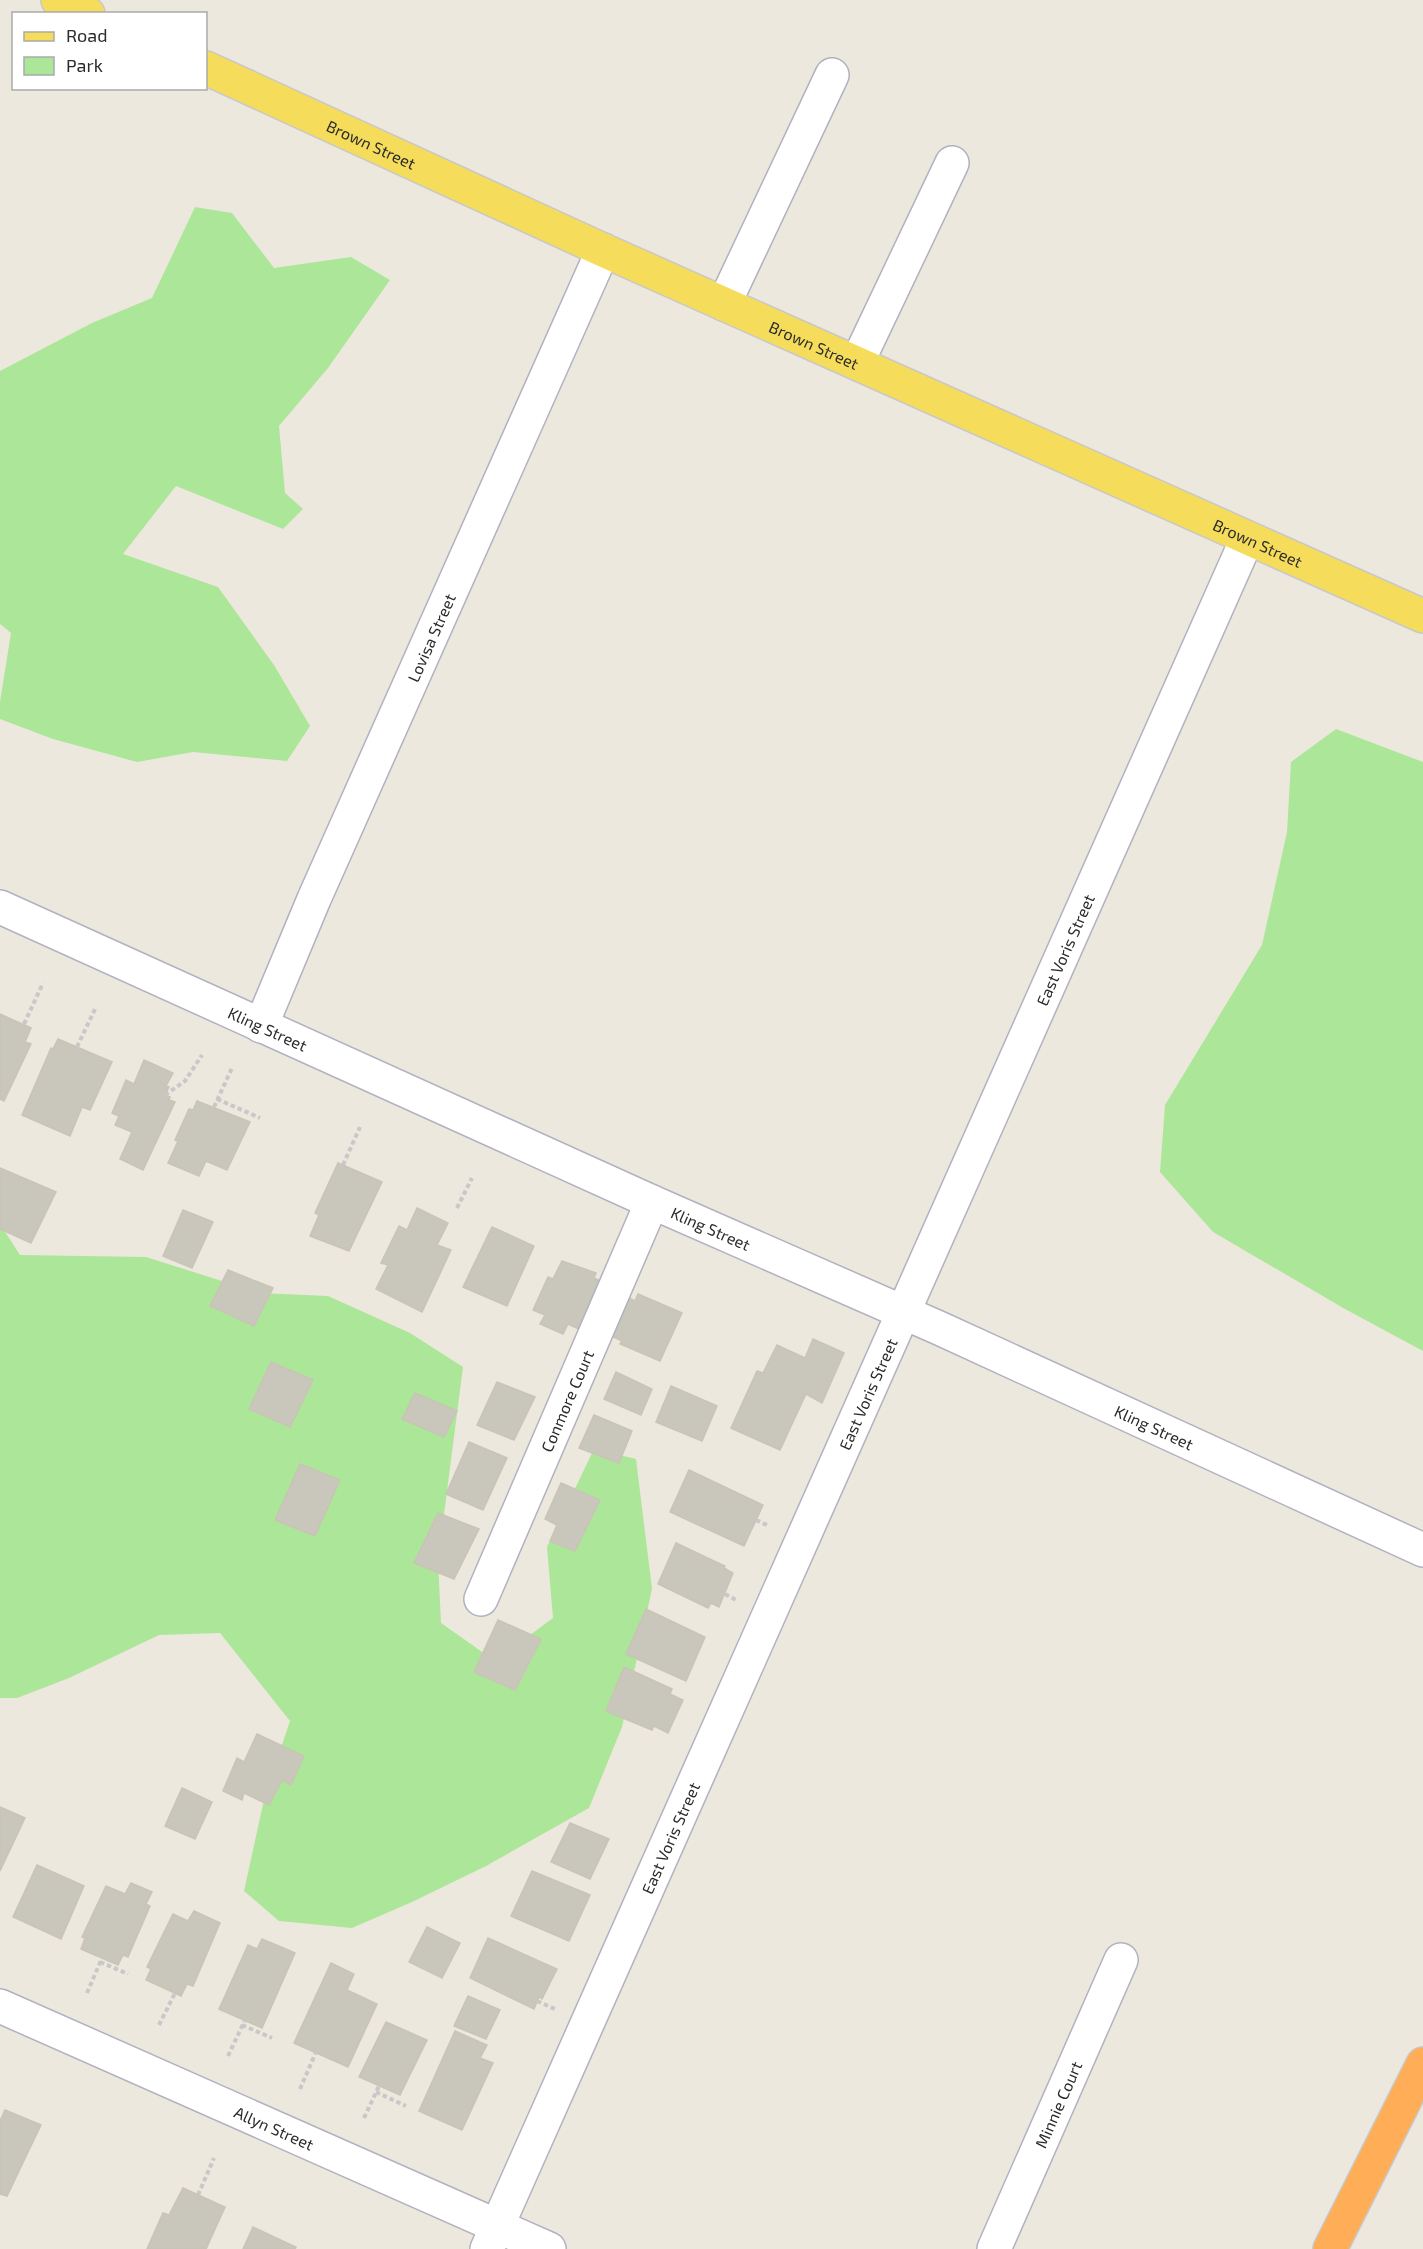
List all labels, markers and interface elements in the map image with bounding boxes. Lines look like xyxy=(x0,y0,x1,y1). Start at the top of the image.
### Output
legend xyxy=(12,12,207,90)
text: Road xyxy=(66,24,107,46)
text: Park xyxy=(66,54,103,76)
street label: Brown Street xyxy=(324,115,419,172)
street label: Brown Street xyxy=(767,316,862,372)
street label: Brown Street xyxy=(1210,514,1306,571)
street label: Lovisa Street xyxy=(403,590,458,684)
street label: East Voris Street xyxy=(1031,891,1098,1008)
street label: Kling Street xyxy=(225,1002,310,1054)
street label: Kling Street xyxy=(668,1202,753,1254)
street label: East Voris Street xyxy=(834,1335,900,1452)
street label: Conmore Court xyxy=(536,1347,597,1454)
street label: Kling Street xyxy=(1112,1401,1197,1453)
street label: East Voris Street xyxy=(637,1779,703,1897)
street label: Minnie Court xyxy=(1030,2058,1085,2151)
street label: Allyn Street xyxy=(232,2102,317,2153)

